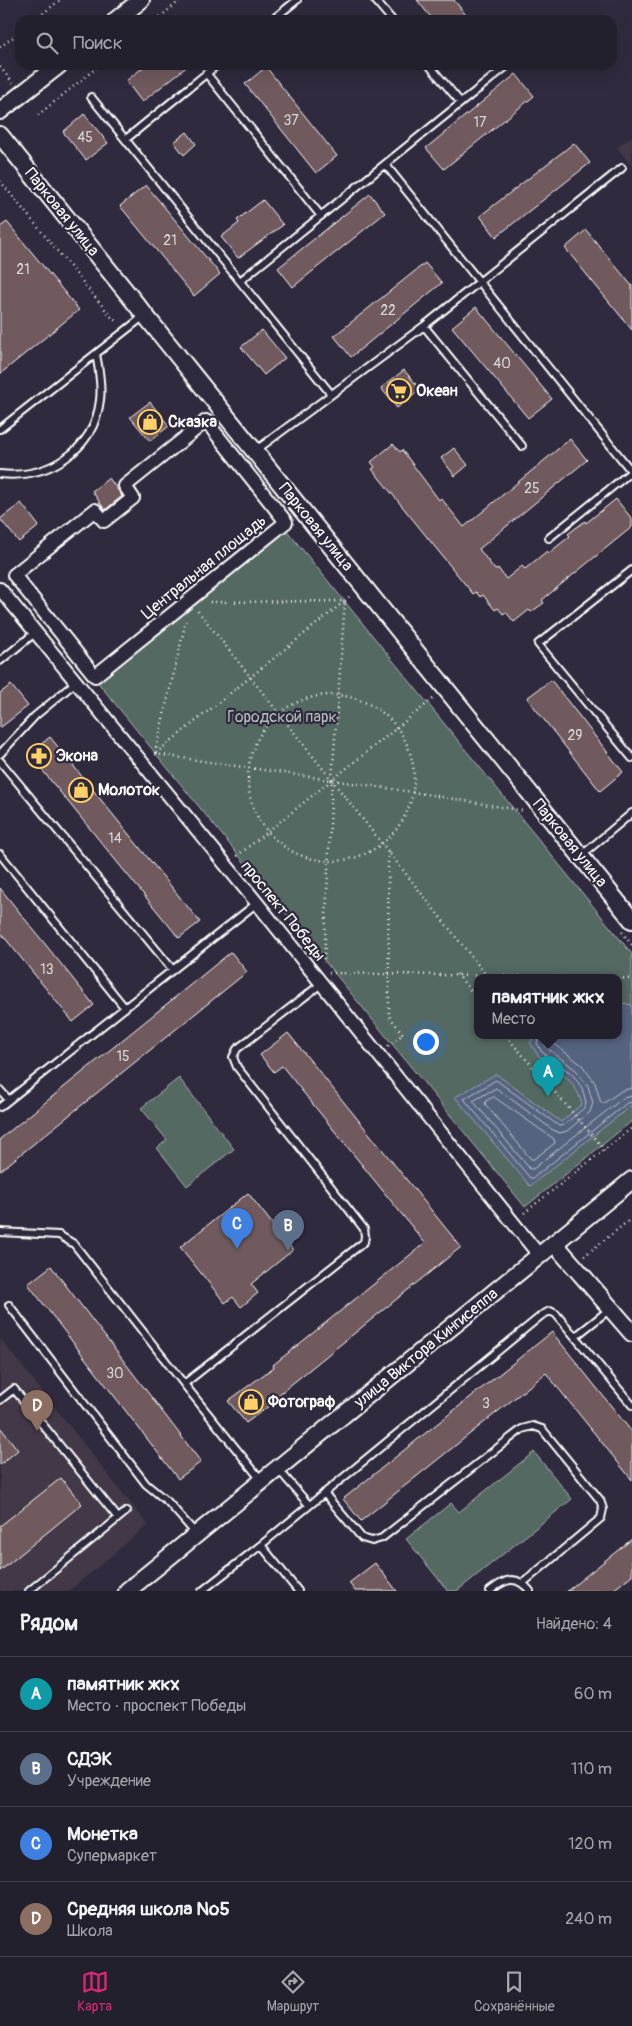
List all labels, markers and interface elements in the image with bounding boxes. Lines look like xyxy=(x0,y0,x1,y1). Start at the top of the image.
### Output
search box xyxy=(15,15,617,70)
icon: search xyxy=(33,29,61,57)
text: Поиск xyxy=(73,31,123,55)
house number: 37 xyxy=(283,112,299,129)
house number: 17 xyxy=(474,114,487,131)
house number: 45 xyxy=(77,129,93,146)
street label: Парковая улица xyxy=(20,164,104,260)
house number: 21 xyxy=(163,232,177,249)
house number: 21 xyxy=(16,261,30,278)
house number: 22 xyxy=(380,302,396,319)
house number: 40 xyxy=(493,355,511,372)
supermarket icon: Океан xyxy=(386,378,412,404)
place label: Океан xyxy=(416,381,458,401)
shop icon: Сказка xyxy=(137,409,163,435)
place label: Сказка xyxy=(168,412,218,432)
street label: Парковая улица xyxy=(274,479,358,575)
house number: 25 xyxy=(524,480,540,497)
street label: Центральная площадь xyxy=(138,510,270,624)
park label: Городской парк xyxy=(227,707,337,727)
house number: 29 xyxy=(567,727,583,744)
pharmacy icon: Экона xyxy=(26,743,52,769)
place label: Экона xyxy=(56,746,98,766)
shop icon: Молоток xyxy=(68,777,94,803)
place label: Молоток xyxy=(98,780,160,800)
street label: Парковая улица xyxy=(528,795,612,891)
house number: 14 xyxy=(108,830,122,847)
street label: проспект Победы xyxy=(236,857,330,965)
house number: 13 xyxy=(40,961,54,978)
popup xyxy=(474,974,622,1039)
text: памятник жкх xyxy=(492,985,604,1009)
text: Место xyxy=(492,1009,535,1029)
your location xyxy=(413,1029,439,1055)
house number: 15 xyxy=(116,1048,130,1065)
pin: A xyxy=(532,1056,564,1097)
pin: C xyxy=(221,1208,253,1249)
pin: B xyxy=(272,1210,304,1251)
street label: улица Виктора Кингисеппа xyxy=(349,1284,502,1413)
house number: 30 xyxy=(106,1365,124,1382)
shop icon: Фотограф xyxy=(238,1389,264,1415)
pin: D xyxy=(21,1390,53,1431)
place label: Фотограф xyxy=(267,1392,336,1412)
house number: 3 xyxy=(482,1395,490,1412)
text: Рядом xyxy=(20,1610,78,1637)
text: Найдено: 4 xyxy=(536,1614,612,1634)
text: памятник жкх xyxy=(67,1672,180,1696)
text: A xyxy=(31,1684,41,1704)
text: 60 m xyxy=(574,1684,612,1704)
text: Место · проспект Победы xyxy=(67,1696,246,1716)
text: СДЭК xyxy=(67,1747,112,1771)
text: B xyxy=(31,1759,41,1779)
text: 110 m xyxy=(571,1759,612,1779)
text: Учреждение xyxy=(67,1771,151,1791)
text: Монетка xyxy=(67,1822,138,1846)
text: C xyxy=(31,1834,41,1854)
text: 120 m xyxy=(568,1834,612,1854)
text: Супермаркет xyxy=(67,1846,157,1866)
text: Средняя школа №5 xyxy=(67,1897,230,1921)
text: D xyxy=(31,1909,41,1929)
text: 240 m xyxy=(565,1909,612,1929)
text: Школа xyxy=(67,1921,113,1941)
tab: Карта xyxy=(77,1968,112,2015)
tab: Маршрут xyxy=(267,1968,319,2015)
tab: Сохранённые xyxy=(474,1968,555,2015)

